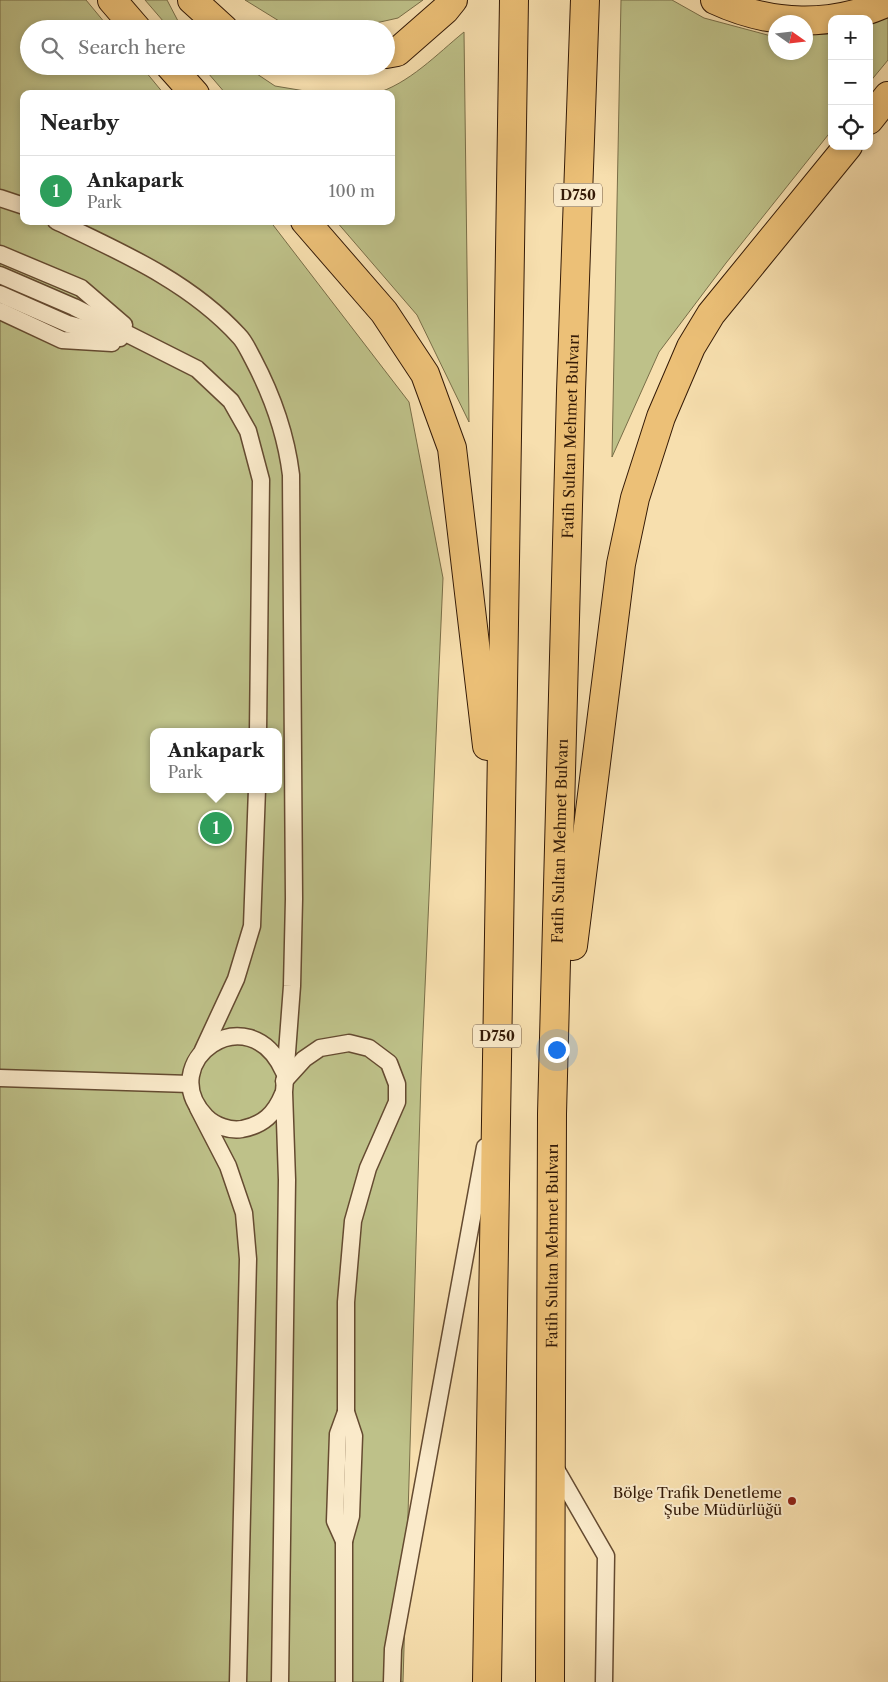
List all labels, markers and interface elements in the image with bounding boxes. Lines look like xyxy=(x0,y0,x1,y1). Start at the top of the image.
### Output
north arrow xyxy=(768,15,813,60)
map controls xyxy=(828,15,873,150)
button: + xyxy=(828,15,873,60)
search box xyxy=(20,20,395,75)
icon: search xyxy=(38,34,66,62)
text: Search here xyxy=(78,36,186,59)
button: − xyxy=(828,60,873,105)
button: locate xyxy=(828,105,873,150)
text: Nearby xyxy=(40,110,119,135)
text: Ankapark xyxy=(87,169,184,192)
text: 1 xyxy=(52,181,60,201)
text: 100 m xyxy=(329,181,375,201)
road number: D750 xyxy=(554,184,602,206)
text: Park xyxy=(87,192,122,212)
street label: Fatih Sultan Mehmet Bulvarı xyxy=(558,333,583,539)
popup xyxy=(150,728,282,793)
street label: Fatih Sultan Mehmet Bulvarı xyxy=(547,738,571,944)
text: Ankapark xyxy=(168,739,264,762)
text: Park xyxy=(168,762,203,782)
pin: 1 xyxy=(200,809,232,847)
road number: D750 xyxy=(473,1024,521,1048)
your location xyxy=(544,1037,570,1063)
street label: Fatih Sultan Mehmet Bulvarı xyxy=(542,1143,561,1348)
place label: Bölge Trafik Denetleme Şube Müdürlüğü xyxy=(613,1483,782,1519)
marker: Bölge Trafik Denetleme Şube Müdürlüğü xyxy=(786,1495,798,1507)

